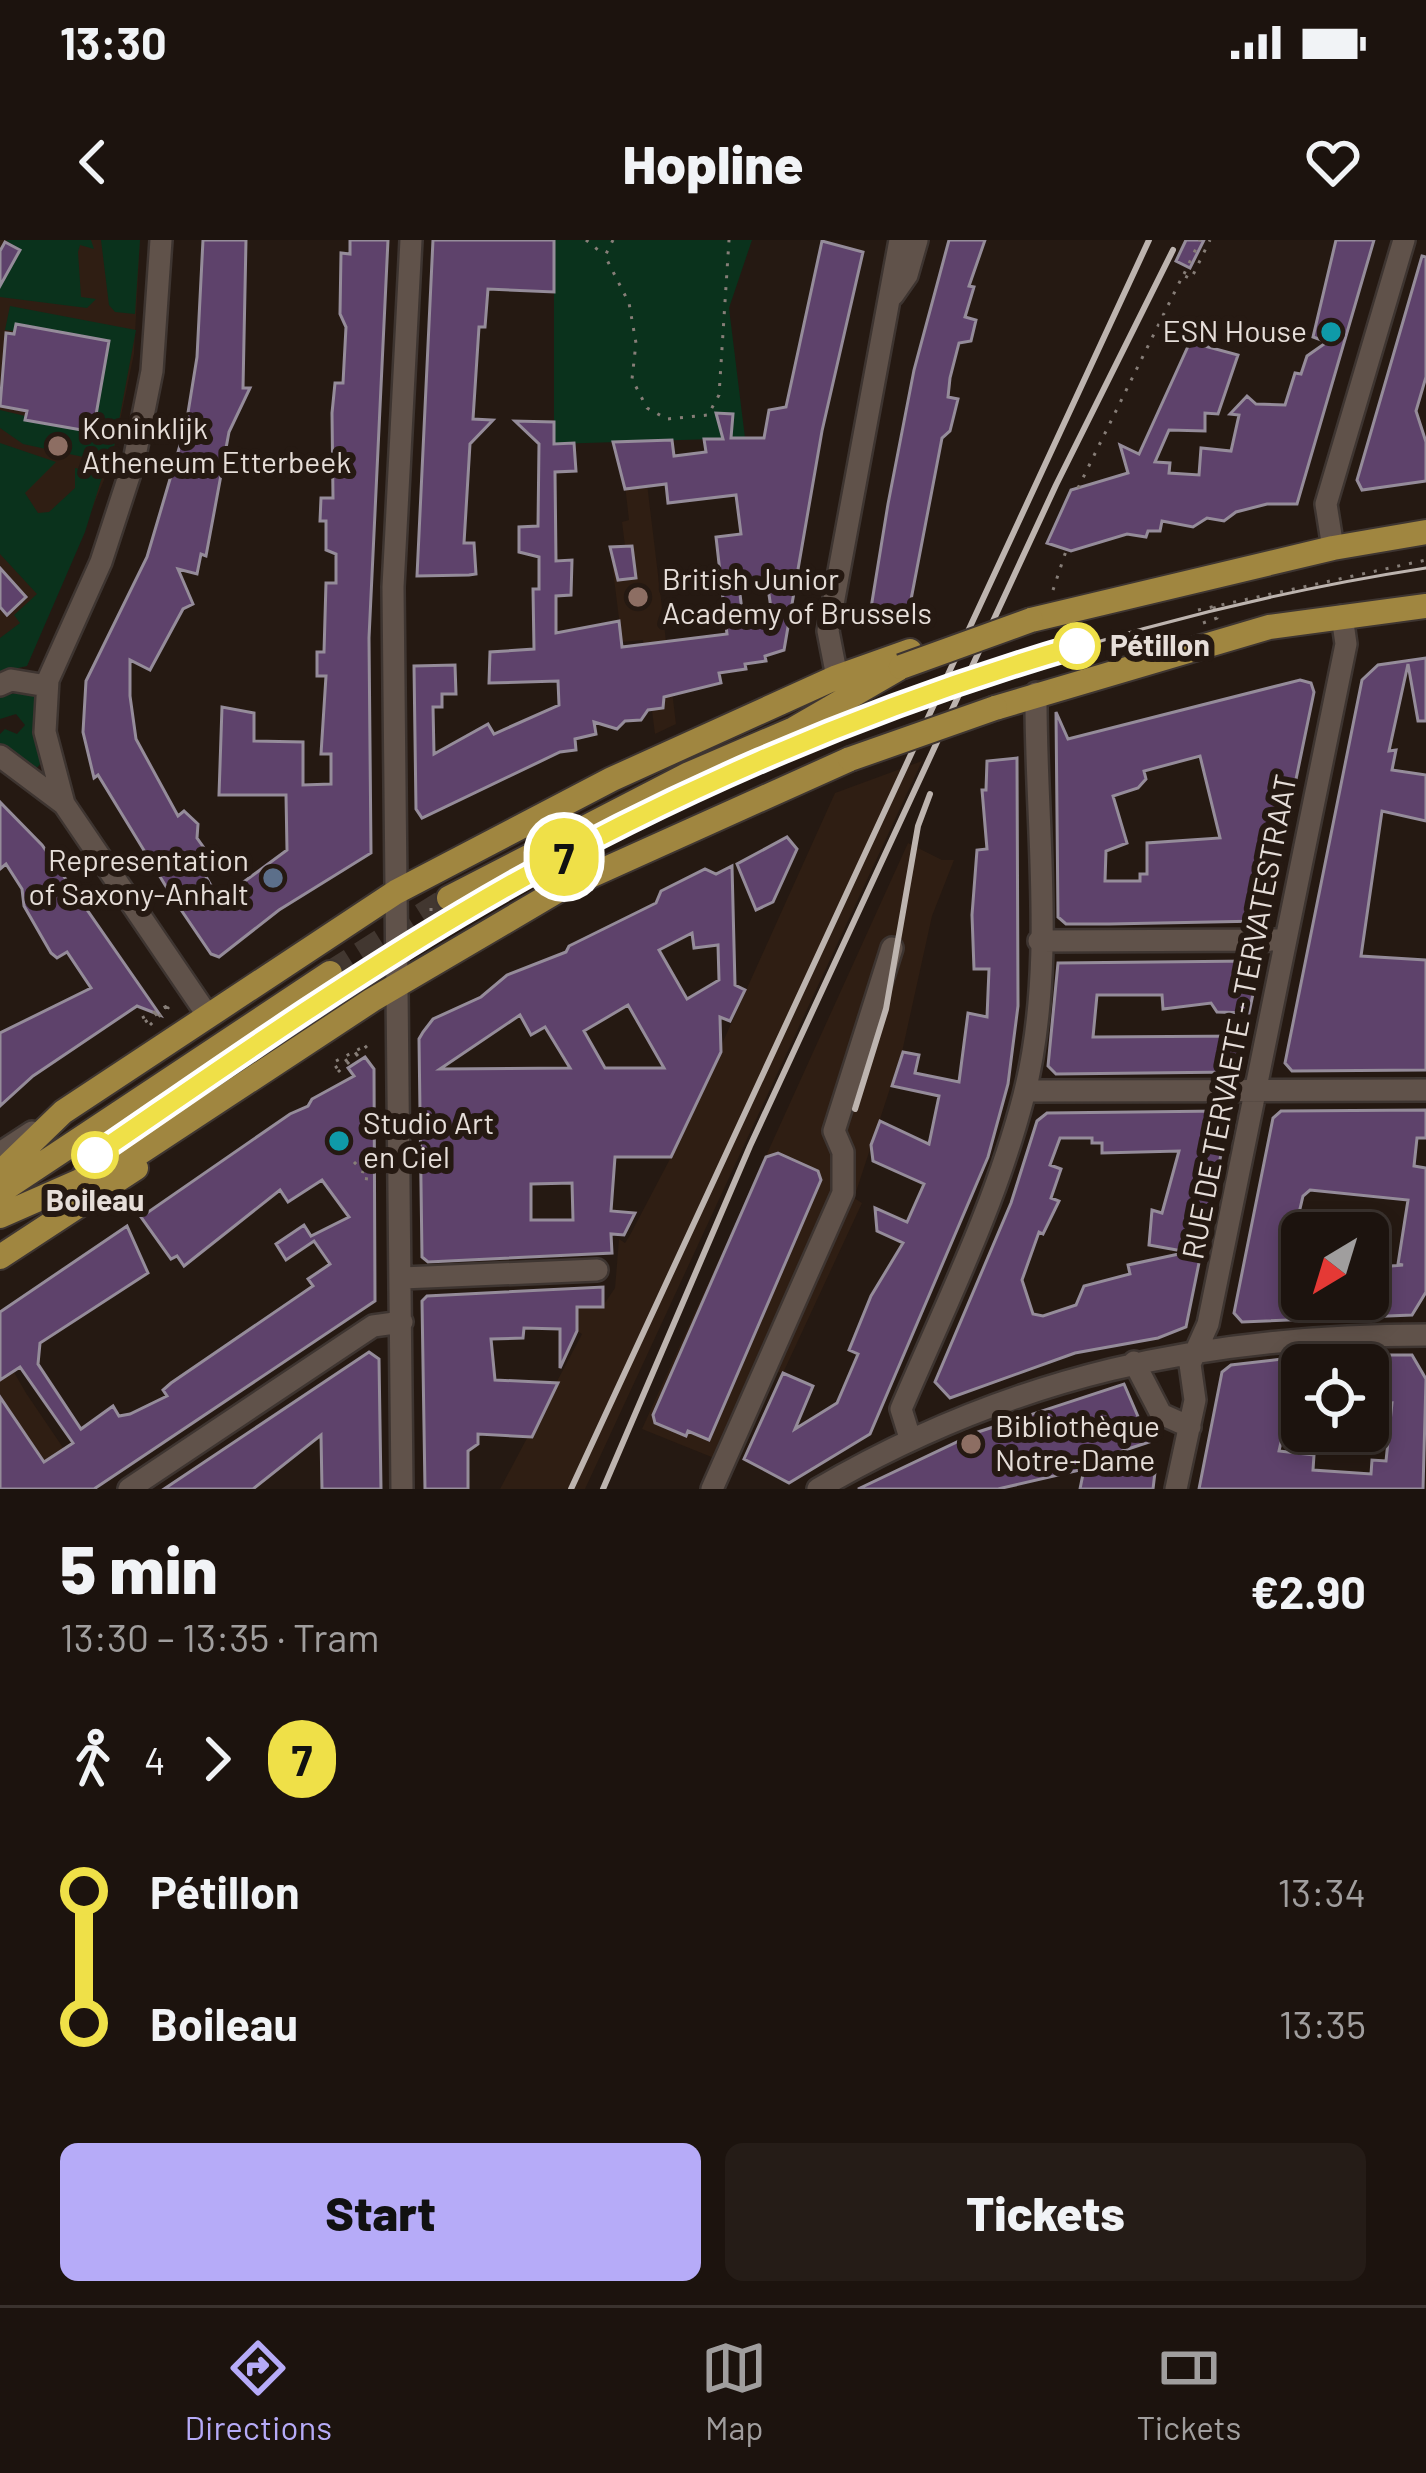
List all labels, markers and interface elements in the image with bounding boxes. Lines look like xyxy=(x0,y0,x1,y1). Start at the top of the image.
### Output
text: 13:30 xyxy=(60,15,167,69)
icon: back xyxy=(60,129,126,195)
icon: heart xyxy=(1300,129,1366,195)
text: Hopline xyxy=(622,130,804,195)
place label: ESN House xyxy=(1163,312,1307,348)
marker: ESN House xyxy=(1318,319,1344,345)
place label: Koninklijk Atheneum Etterbeek xyxy=(82,409,351,479)
marker: Koninklijk Atheneum Etterbeek xyxy=(45,433,71,459)
place label: British Junior Academy of Brussels xyxy=(662,560,932,630)
marker: British Junior Academy of Brussels xyxy=(625,584,651,610)
marker: Pétillon xyxy=(1055,624,1099,668)
place label: Pétillon xyxy=(1110,626,1210,662)
street label: RUE DE TERVAETE - TERVATESTRAAT xyxy=(1173,771,1303,1262)
line badge: 7 xyxy=(525,818,603,896)
text: 7 xyxy=(554,832,574,882)
place label: Representation of Saxony-Anhalt xyxy=(29,841,249,911)
marker: Representation of Saxony-Anhalt xyxy=(260,865,286,891)
place label: Studio Art en Ciel xyxy=(363,1104,494,1174)
marker: Studio Art en Ciel xyxy=(326,1128,352,1154)
marker: Boileau xyxy=(73,1133,117,1177)
place label: Boileau xyxy=(46,1181,144,1217)
north arrow xyxy=(1281,1212,1389,1320)
map controls xyxy=(1281,1212,1389,1452)
button: locate xyxy=(1281,1344,1389,1452)
place label: Bibliothèque Notre-Dame xyxy=(995,1407,1160,1477)
marker: Bibliothèque Notre-Dame xyxy=(958,1431,984,1457)
text: 5 min xyxy=(60,1528,218,1607)
text: €2.90 xyxy=(1251,1564,1366,1618)
text: 13:30 – 13:35 · Tram xyxy=(60,1613,380,1660)
icon: walk xyxy=(60,1726,126,1792)
icon: forward xyxy=(184,1726,250,1792)
text: 7 xyxy=(292,1734,312,1784)
text: 4 xyxy=(144,1736,166,1783)
text: Pétillon xyxy=(150,1864,300,1918)
text: 13:34 xyxy=(1277,1868,1366,1915)
text: Boileau xyxy=(150,1996,298,2050)
text: 13:35 xyxy=(1279,2000,1366,2047)
button: Start xyxy=(60,2143,701,2281)
button: Tickets xyxy=(725,2143,1366,2281)
tab: Directions xyxy=(185,2335,332,2447)
tab: Map xyxy=(701,2335,767,2447)
tab: Tickets xyxy=(1136,2335,1241,2447)

